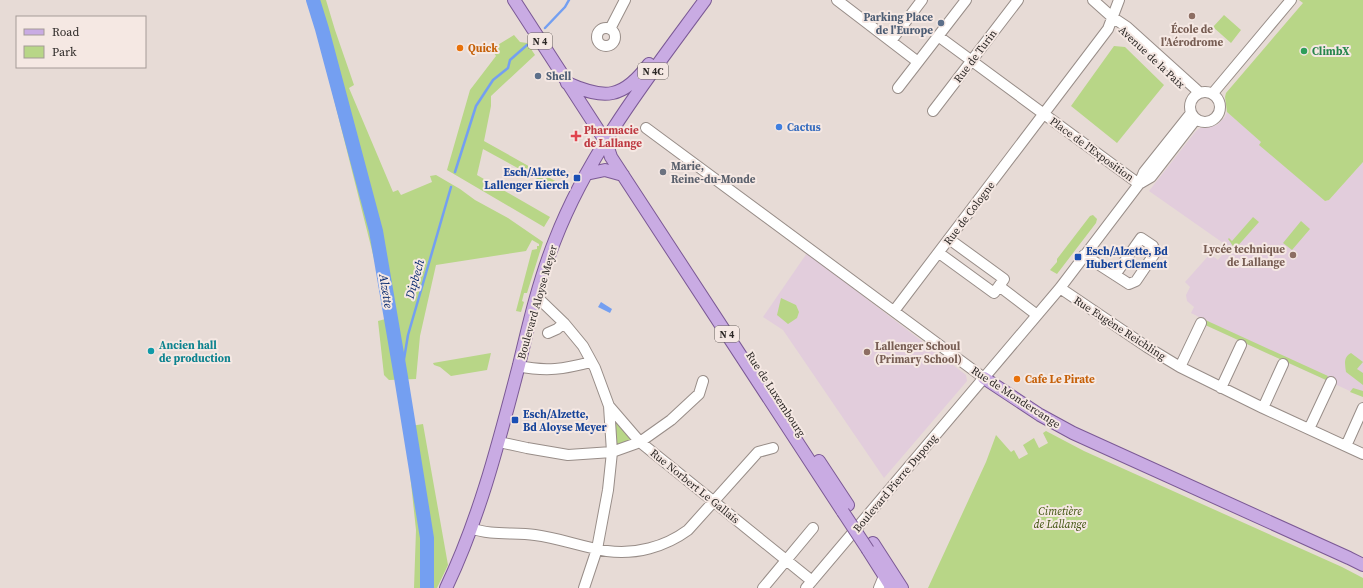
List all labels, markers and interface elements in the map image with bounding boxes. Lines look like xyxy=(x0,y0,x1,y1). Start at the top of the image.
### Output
place label: Parking Place de l'Europe xyxy=(863,10,933,38)
marker: École de l'Aérodrome xyxy=(1187,11,1197,21)
legend xyxy=(16,16,146,68)
marker: Parking Place de l'Europe xyxy=(936,18,946,28)
place label: École de l'Aérodrome xyxy=(1161,22,1223,50)
street label: Avenue de la Paix xyxy=(1115,23,1188,92)
text: Road xyxy=(52,24,79,40)
street label: Rue de Turin xyxy=(950,26,1001,86)
road number: N 4 xyxy=(528,33,552,49)
place label: Quick xyxy=(468,41,498,56)
marker: Quick xyxy=(455,43,465,53)
text: Park xyxy=(52,44,77,60)
place label: ClimbX xyxy=(1312,44,1350,59)
marker: ClimbX xyxy=(1299,46,1309,56)
road number: N 4C xyxy=(638,63,668,79)
place label: Shell xyxy=(546,69,572,84)
marker: Shell xyxy=(533,71,543,81)
street label: Place de l'Exposition xyxy=(1047,114,1137,185)
place label: Cactus xyxy=(787,120,821,135)
marker: Cactus xyxy=(774,122,784,132)
place label: Pharmacie de Lallange xyxy=(584,123,642,151)
marker: Pharmacie de Lallange xyxy=(571,131,581,141)
place label: Marie, Reine-du-Monde xyxy=(671,159,756,187)
place label: Esch/Alzette, Lallenger Kierch xyxy=(484,165,569,193)
marker: Marie, Reine-du-Monde xyxy=(658,167,668,177)
marker: Esch/Alzette, Lallenger Kierch xyxy=(572,173,582,183)
street label: Rue de Cologne xyxy=(941,178,999,248)
place label: Lycée technique de Lallange xyxy=(1203,242,1285,270)
street label: Boulevard Aloyse Meyer xyxy=(514,243,561,361)
place label: Esch/Alzette, Bd Hubert Clement xyxy=(1086,244,1168,272)
marker: Lycée technique de Lallange xyxy=(1288,250,1298,260)
marker: Esch/Alzette, Bd Hubert Clement xyxy=(1073,252,1083,262)
water label: Dipbech xyxy=(401,257,428,302)
water label: Alzette xyxy=(375,272,397,309)
street label: Rue Eugène Reichling xyxy=(1071,293,1169,364)
road number: N 4 xyxy=(715,326,739,342)
place label: Ancien hall de production xyxy=(159,338,231,366)
place label: Lallenger Schoul (Primary School) xyxy=(875,339,962,367)
marker: Ancien hall de production xyxy=(146,346,156,356)
marker: Lallenger Schoul (Primary School) xyxy=(862,347,872,357)
street label: Rue de Luxembourg xyxy=(742,349,809,440)
street label: Rue de Mondercange xyxy=(968,363,1064,432)
place label: Cafe Le Pirate xyxy=(1025,372,1095,387)
marker: Cafe Le Pirate xyxy=(1012,374,1022,384)
place label: Esch/Alzette, Bd Aloyse Meyer xyxy=(523,407,608,435)
marker: Esch/Alzette, Bd Aloyse Meyer xyxy=(510,415,520,425)
street label: Boulevard Pierre Dupong xyxy=(850,431,941,536)
street label: Rue Norbert Le Gallais xyxy=(647,446,743,527)
park label: Cimetière de Lallange xyxy=(1034,504,1087,532)

